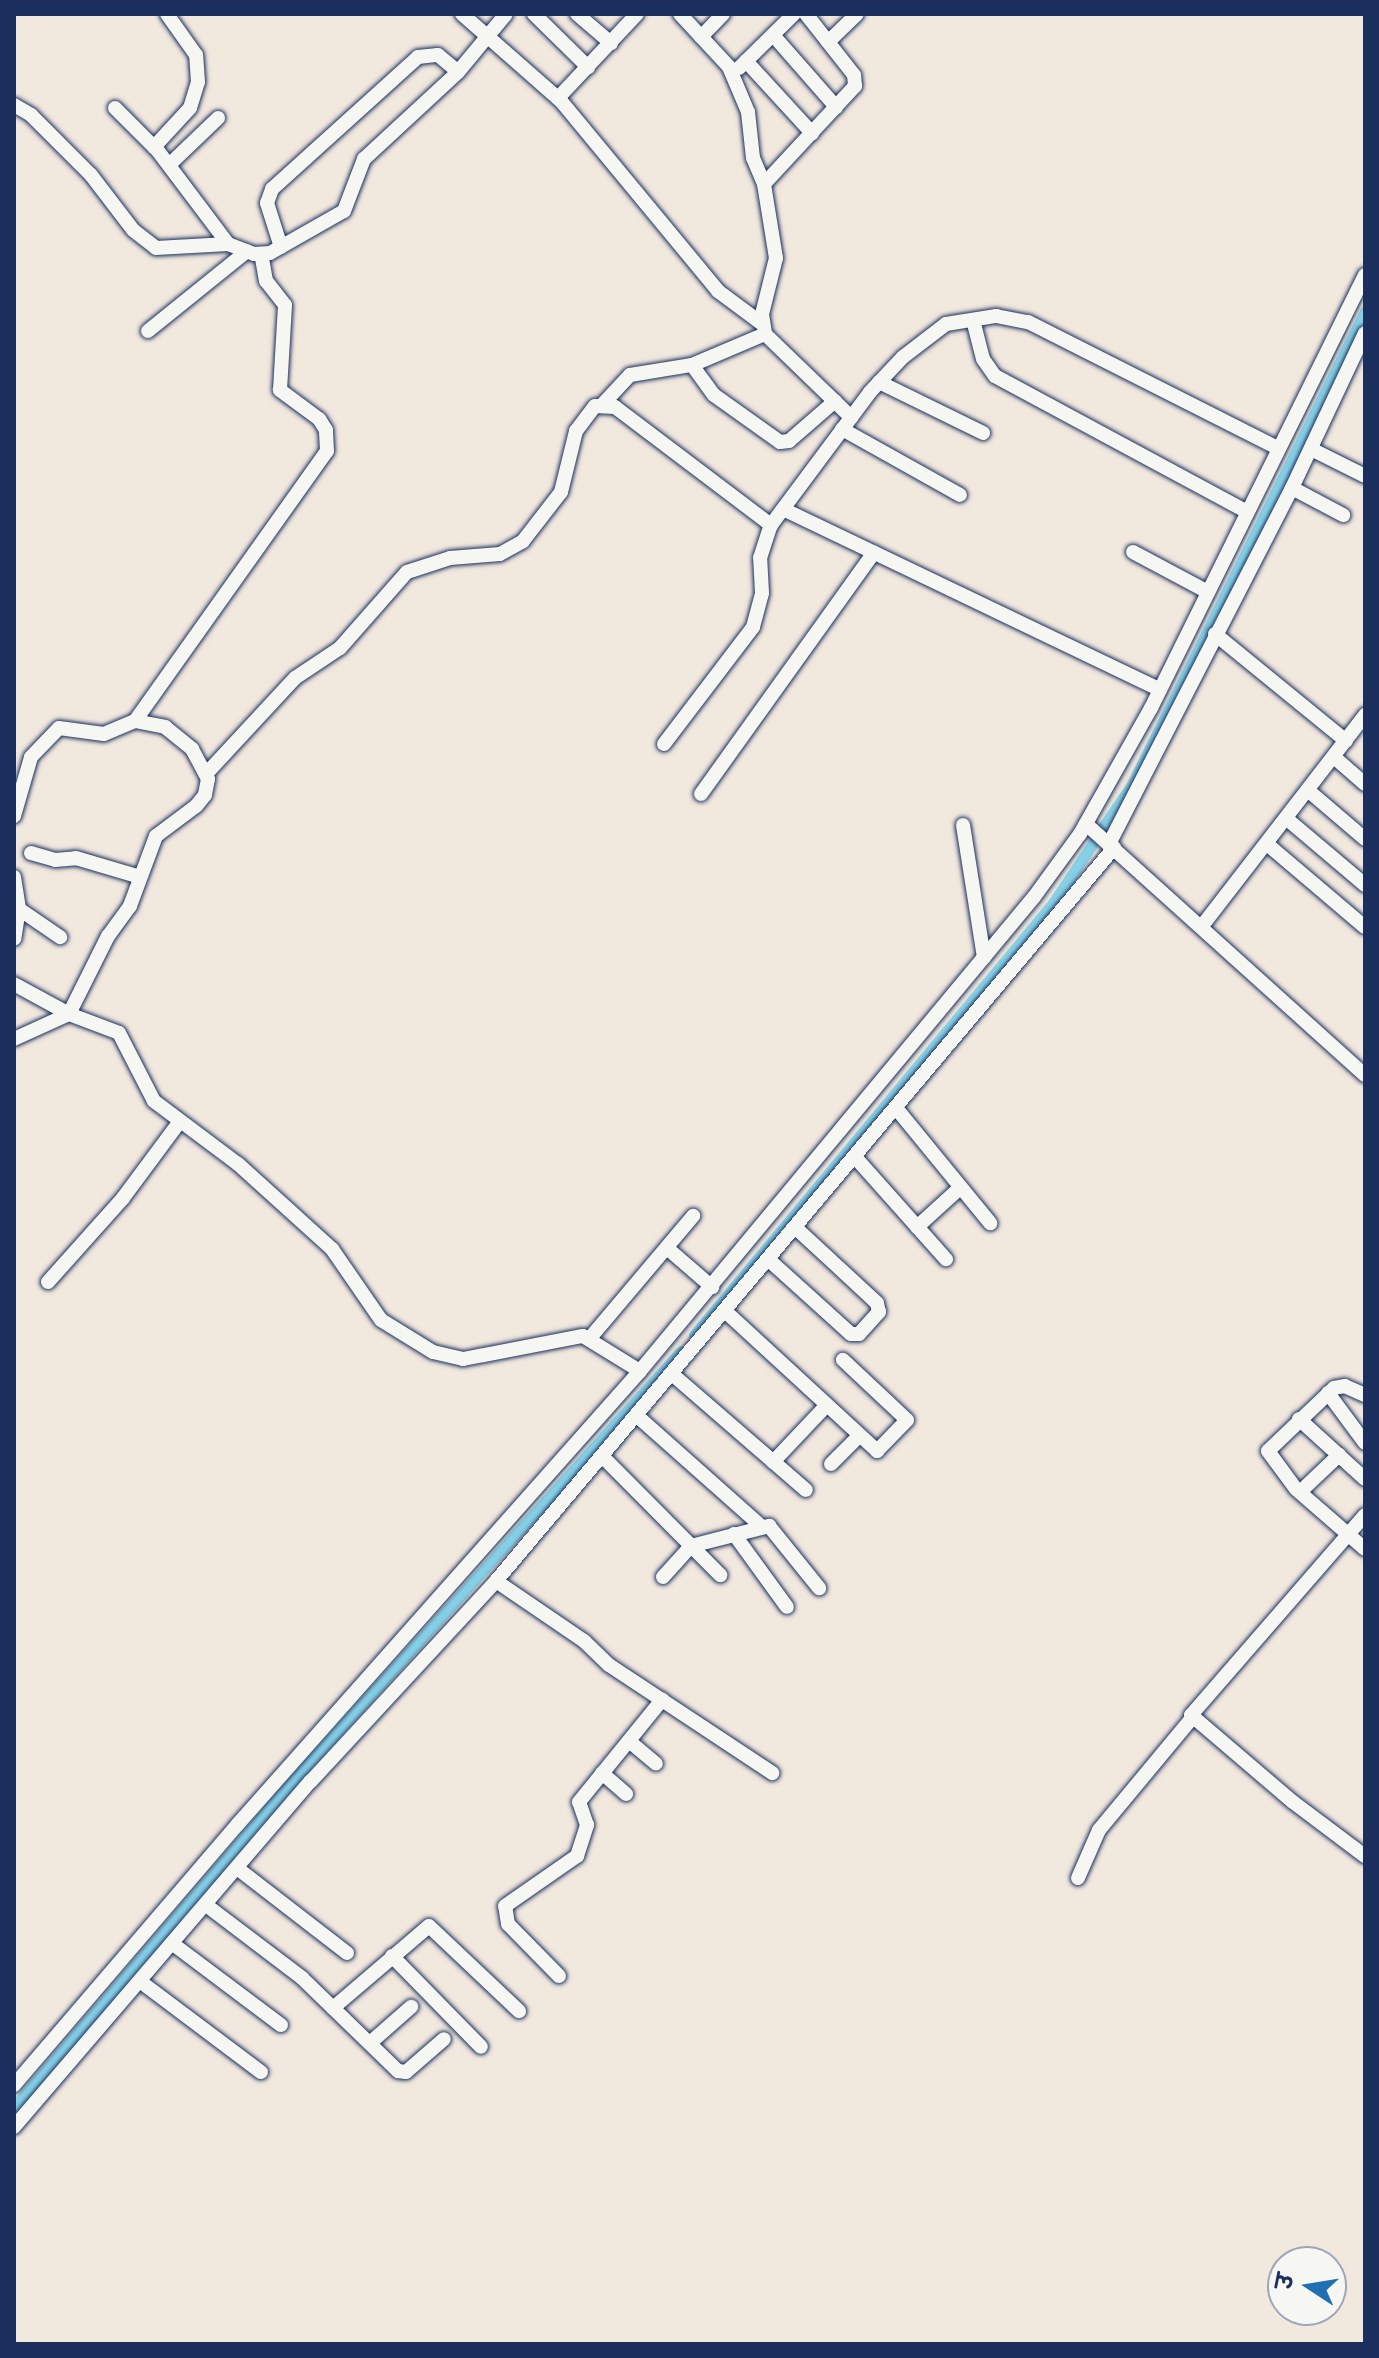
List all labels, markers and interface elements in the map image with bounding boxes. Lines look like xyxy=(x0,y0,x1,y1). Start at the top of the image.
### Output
north arrow xyxy=(1267,2246,1347,2326)
text: उ xyxy=(1269,2271,1301,2292)

